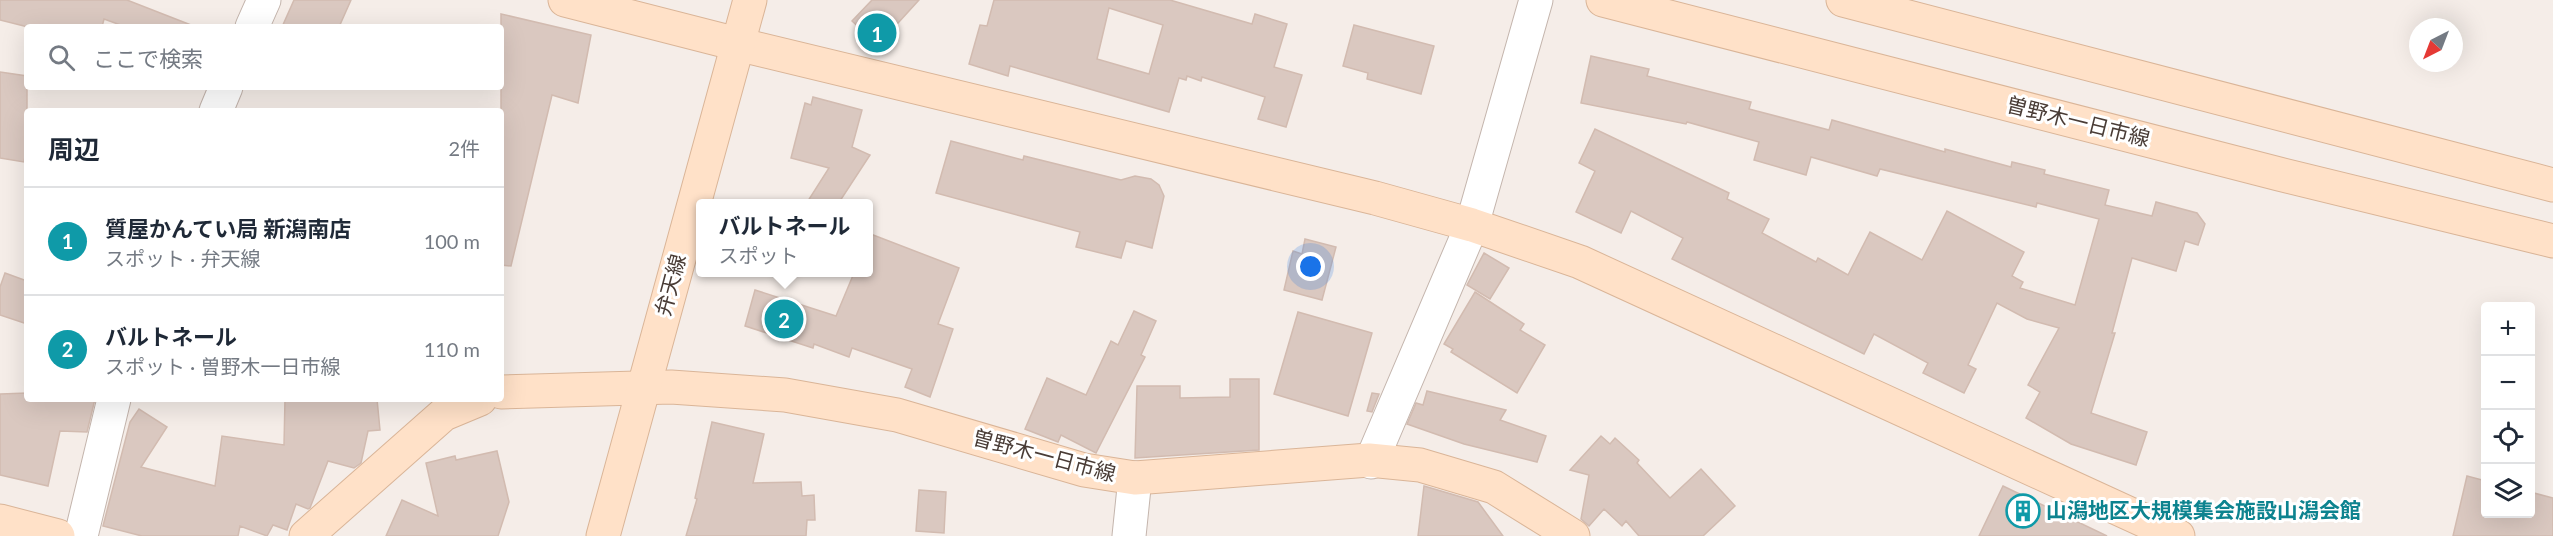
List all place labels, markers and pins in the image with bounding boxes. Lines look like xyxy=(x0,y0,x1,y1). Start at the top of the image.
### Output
pin: 1 xyxy=(858,10,896,56)
pin: 2 xyxy=(764,296,804,342)
building icon: 山潟地区大規模集会施設山潟会館 xyxy=(2005,493,2041,529)
place label: 山潟地区大規模集会施設山潟会館 xyxy=(2046,497,2361,522)

